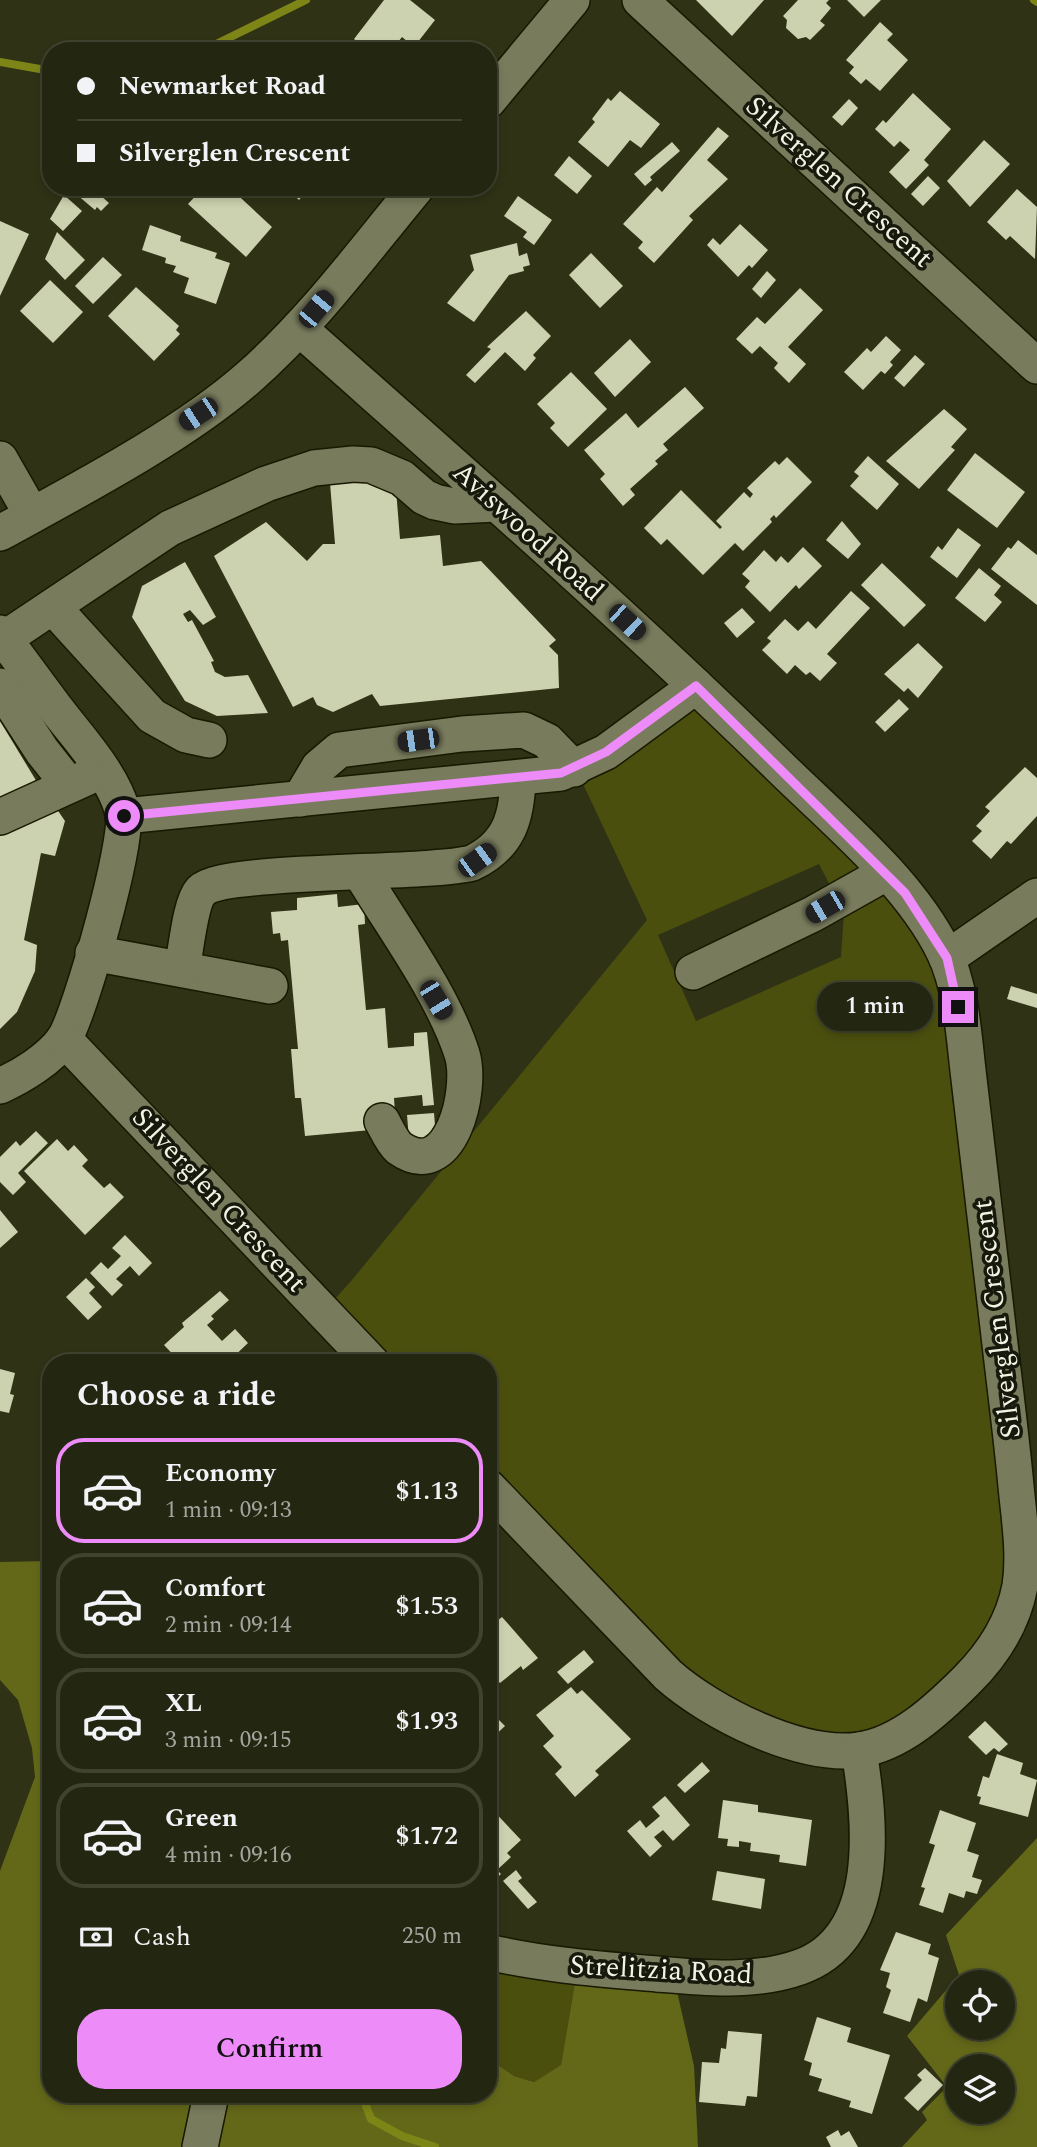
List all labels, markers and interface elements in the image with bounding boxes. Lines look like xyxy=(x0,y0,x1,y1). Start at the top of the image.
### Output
text: Newmarket Road xyxy=(119,66,326,106)
street label: Silverglen Crescent xyxy=(735,86,943,278)
text: Silverglen Crescent xyxy=(119,133,350,173)
car xyxy=(295,286,338,332)
car xyxy=(175,394,222,434)
street label: Aviswood Road xyxy=(442,452,614,612)
car xyxy=(605,600,650,644)
car xyxy=(396,727,441,753)
route start xyxy=(108,800,140,832)
car xyxy=(454,839,501,881)
car xyxy=(802,887,849,927)
car xyxy=(417,977,456,1023)
callout: 1 min xyxy=(818,982,934,1032)
text: 1 min xyxy=(845,989,905,1024)
route end xyxy=(942,991,974,1023)
street label: Silverglen Crescent xyxy=(121,1097,317,1303)
street label: Silverglen Crescent xyxy=(961,1197,1033,1441)
text: Choose a ride xyxy=(77,1371,276,1420)
text: Economy xyxy=(165,1453,275,1493)
icon: car xyxy=(81,1459,144,1522)
text: $1.13 xyxy=(395,1471,458,1511)
text: 1 min · 09:13 xyxy=(165,1493,292,1528)
text: Comfort xyxy=(165,1568,266,1608)
icon: car xyxy=(81,1574,144,1637)
text: $1.53 xyxy=(395,1586,458,1626)
text: 2 min · 09:14 xyxy=(165,1608,292,1643)
text: XL xyxy=(165,1683,202,1723)
icon: car xyxy=(81,1689,144,1752)
text: $1.93 xyxy=(395,1701,458,1741)
text: 3 min · 09:15 xyxy=(165,1723,292,1758)
text: Green xyxy=(165,1798,238,1838)
icon: car xyxy=(81,1804,144,1867)
text: $1.72 xyxy=(395,1816,458,1856)
text: 4 min · 09:16 xyxy=(165,1838,292,1873)
text: Cash xyxy=(133,1917,191,1957)
icon: cash xyxy=(77,1918,115,1956)
text: 250 m xyxy=(402,1919,462,1954)
street label: Strelitzia Road xyxy=(569,1944,753,1996)
map controls xyxy=(945,1970,1015,2124)
button: locate xyxy=(945,1970,1015,2040)
button: Confirm xyxy=(77,2009,462,2089)
button: layers xyxy=(945,2054,1015,2124)

